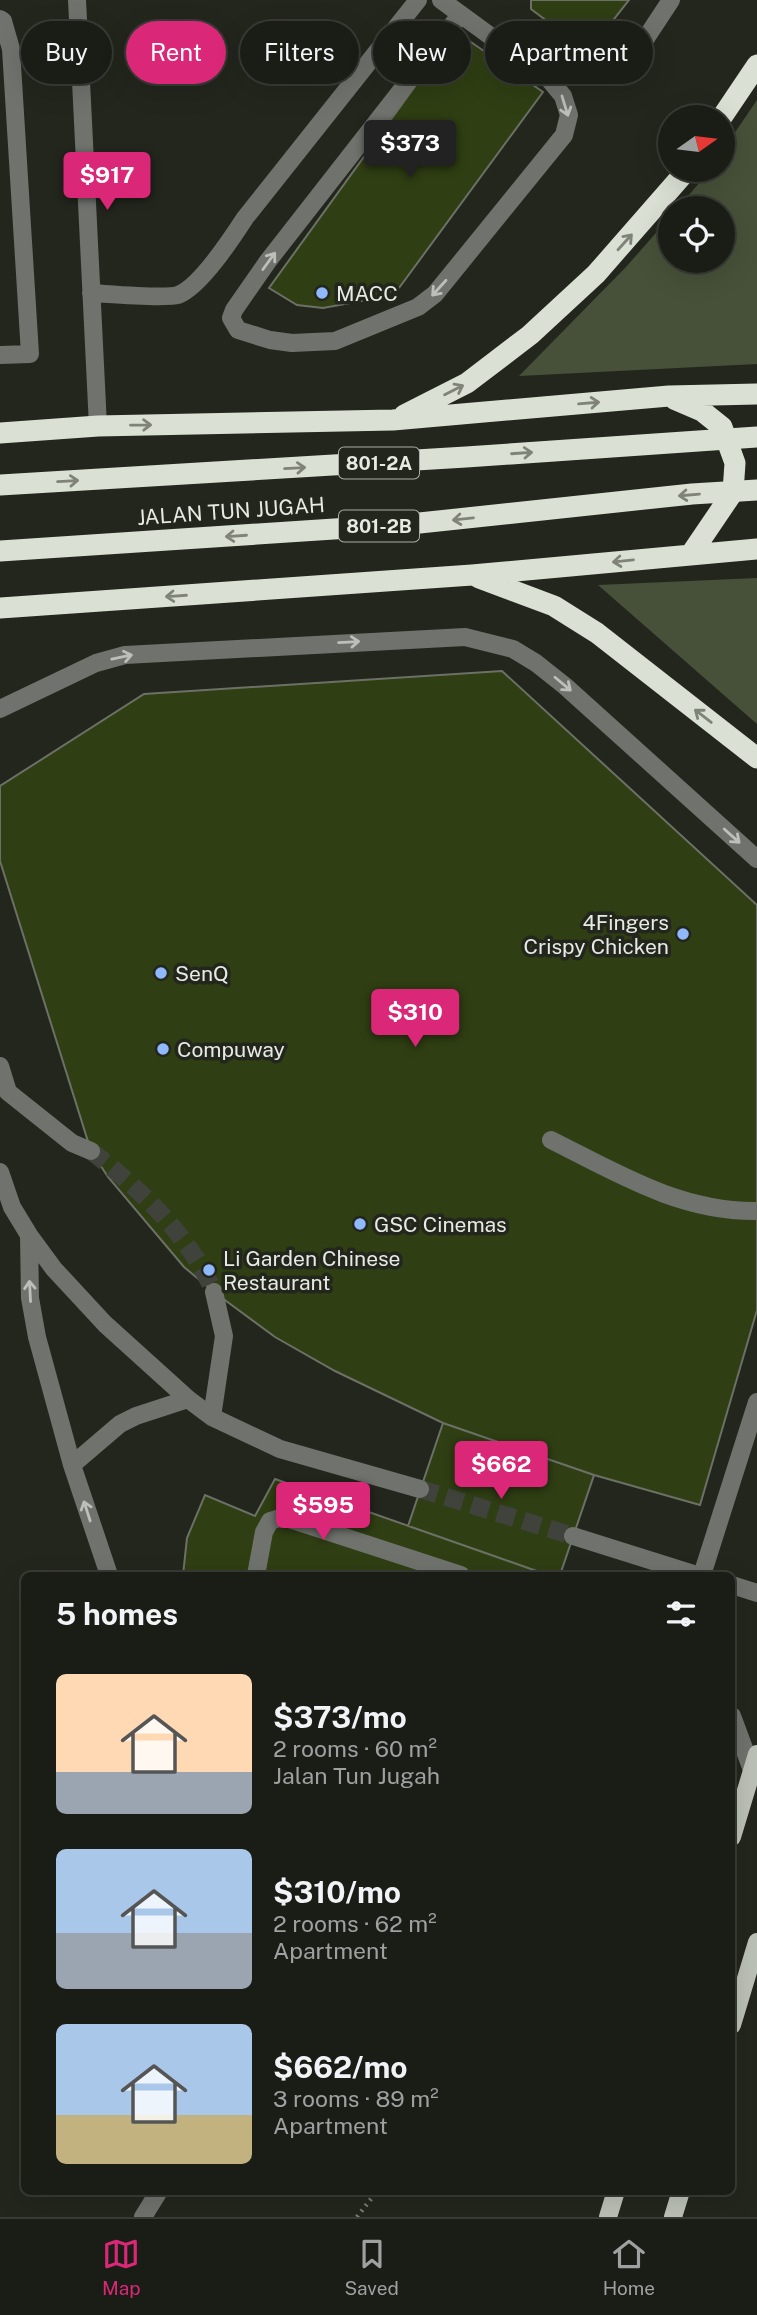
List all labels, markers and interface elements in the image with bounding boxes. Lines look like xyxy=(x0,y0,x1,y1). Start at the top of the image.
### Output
chip: Buy xyxy=(21,21,112,84)
chip: Rent xyxy=(126,21,226,84)
chip: Filters xyxy=(240,21,359,84)
chip: New xyxy=(373,21,471,84)
chip: Apartment xyxy=(485,21,653,84)
one-way arrow xyxy=(559,95,572,117)
north arrow xyxy=(658,105,735,182)
map controls xyxy=(658,105,735,273)
pin: $373 xyxy=(369,120,451,180)
text: $373 xyxy=(380,129,440,156)
pin: $917 xyxy=(66,152,148,212)
text: $917 xyxy=(79,161,135,188)
button: locate xyxy=(658,196,735,273)
one-way arrow xyxy=(617,233,633,251)
one-way arrow xyxy=(261,252,276,271)
one-way arrow xyxy=(431,278,447,296)
place label: MACC xyxy=(336,281,398,306)
marker: MACC xyxy=(314,285,330,301)
one-way arrow xyxy=(443,382,464,396)
one-way arrow xyxy=(577,396,600,409)
one-way arrow xyxy=(130,418,153,432)
road number: 801-2A xyxy=(339,447,419,478)
one-way arrow xyxy=(510,447,533,460)
one-way arrow xyxy=(283,461,306,474)
one-way arrow xyxy=(56,475,79,488)
one-way arrow xyxy=(678,488,701,501)
street label: JALAN TUN JUGAH xyxy=(136,492,326,530)
road number: 801-2B xyxy=(339,510,419,541)
one-way arrow xyxy=(452,512,475,525)
one-way arrow xyxy=(225,529,248,542)
one-way arrow xyxy=(612,554,635,567)
one-way arrow xyxy=(166,590,188,603)
one-way arrow xyxy=(337,636,360,649)
one-way arrow xyxy=(110,650,133,663)
one-way arrow xyxy=(554,676,572,692)
one-way arrow xyxy=(694,708,713,723)
one-way arrow xyxy=(723,828,740,845)
place label: 4Fingers Crispy Chicken xyxy=(524,910,669,959)
marker: 4Fingers Crispy Chicken xyxy=(675,926,691,942)
place label: SenQ xyxy=(175,961,229,986)
marker: SenQ xyxy=(153,965,169,981)
pin: $310 xyxy=(374,990,456,1049)
text: $310 xyxy=(387,998,443,1025)
place label: Compuway xyxy=(177,1037,285,1062)
marker: Compuway xyxy=(155,1041,171,1057)
place label: GSC Cinemas xyxy=(374,1212,507,1237)
marker: GSC Cinemas xyxy=(352,1216,368,1232)
place label: Li Garden Chinese Restaurant xyxy=(223,1246,400,1295)
marker: Li Garden Chinese Restaurant xyxy=(201,1262,217,1278)
one-way arrow xyxy=(24,1279,37,1302)
pin: $662 xyxy=(460,1442,542,1501)
text: $662 xyxy=(471,1450,531,1477)
pin: $595 xyxy=(282,1482,364,1542)
text: $595 xyxy=(292,1491,354,1518)
one-way arrow xyxy=(80,1500,92,1522)
icon: filters xyxy=(662,1595,700,1633)
text: 5 homes xyxy=(56,1596,178,1632)
text: $373/mo xyxy=(273,1699,407,1735)
icon: home xyxy=(112,1702,196,1786)
text: 2 rooms · 60 m² xyxy=(273,1735,437,1762)
text: Jalan Tun Jugah xyxy=(273,1762,440,1789)
text: $310/mo xyxy=(273,1874,401,1910)
icon: home xyxy=(112,1877,196,1961)
text: 2 rooms · 62 m² xyxy=(273,1910,437,1937)
text: Apartment xyxy=(273,1937,388,1964)
text: $662/mo xyxy=(273,2049,408,2085)
icon: home xyxy=(112,2052,196,2136)
text: 3 rooms · 89 m² xyxy=(273,2085,439,2112)
text: Apartment xyxy=(273,2112,388,2139)
tab: Map xyxy=(102,2235,141,2299)
tab: Saved xyxy=(344,2235,399,2299)
tab: Home xyxy=(603,2235,655,2299)

